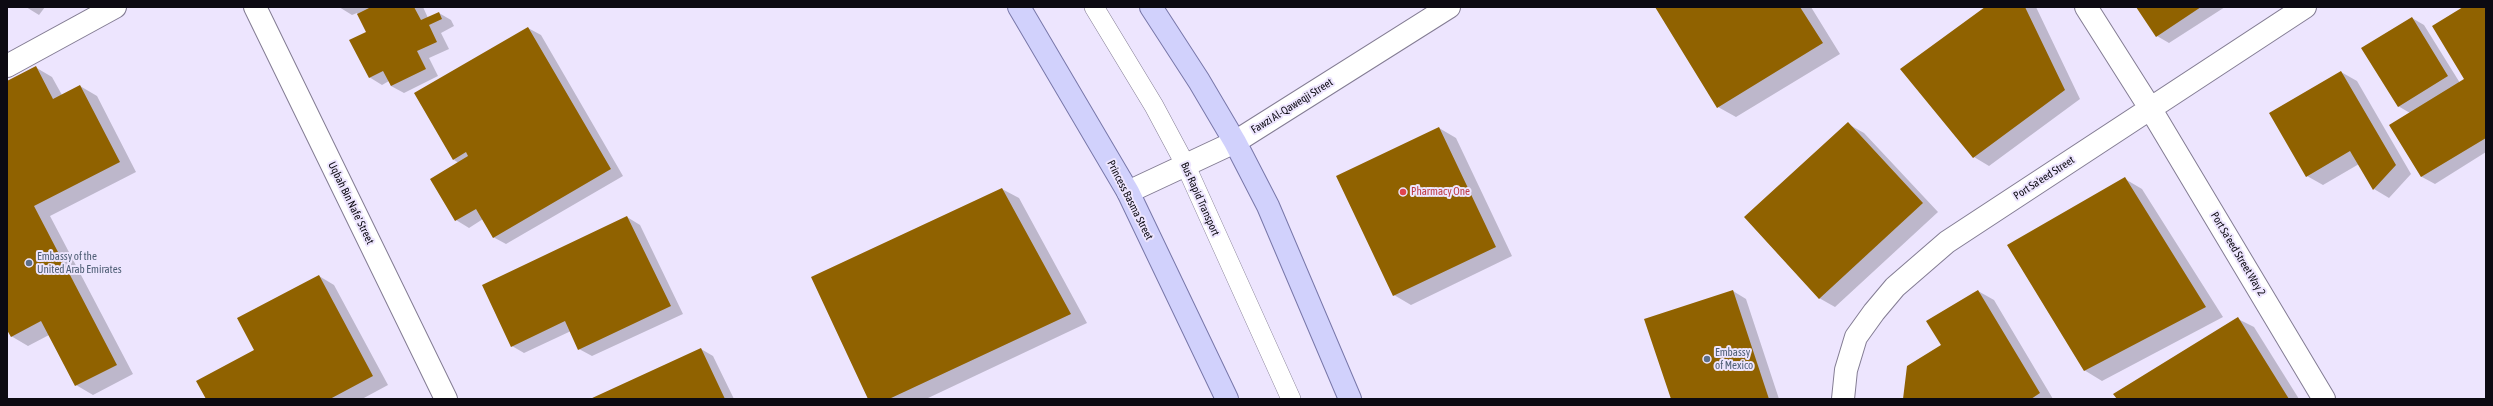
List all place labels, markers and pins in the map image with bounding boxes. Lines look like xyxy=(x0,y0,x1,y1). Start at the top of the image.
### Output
place label: Pharmacy One xyxy=(1411,185,1470,199)
marker: Pharmacy One xyxy=(1398,187,1408,197)
place label: Embassy of the United Arab Emirates xyxy=(37,250,122,276)
marker: Embassy of the United Arab Emirates xyxy=(24,258,34,268)
place label: Embassy of Mexico xyxy=(1715,346,1753,372)
marker: Embassy of Mexico xyxy=(1702,354,1712,364)

